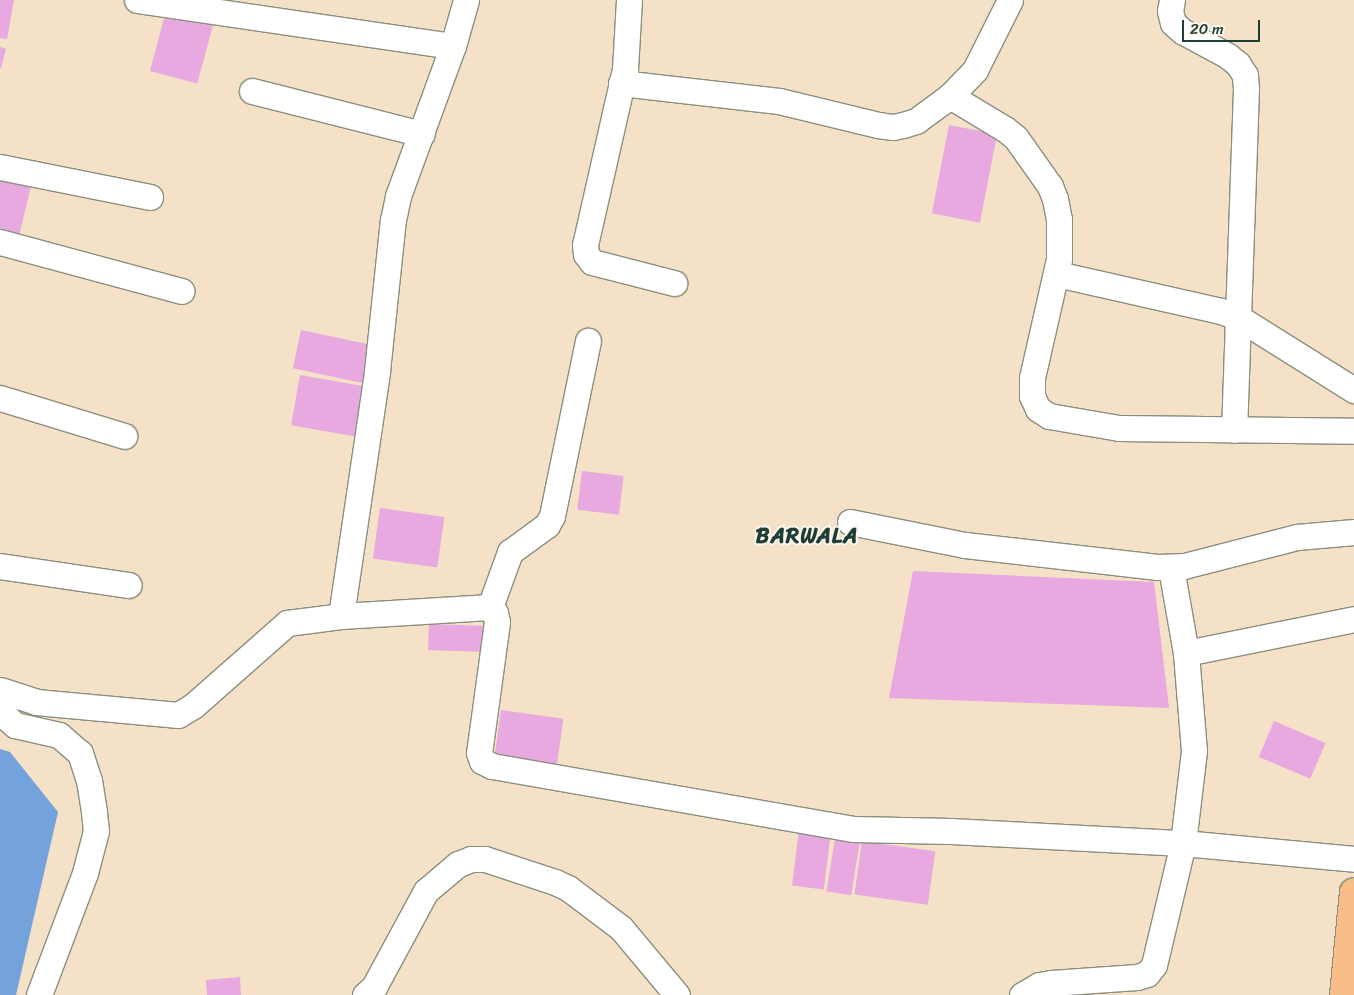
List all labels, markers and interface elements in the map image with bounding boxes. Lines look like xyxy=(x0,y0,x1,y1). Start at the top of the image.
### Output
scale bar xyxy=(1184,10,1262,42)
text: 20 m xyxy=(1190,16,1224,42)
district label: BARWALA xyxy=(754,523,860,549)

